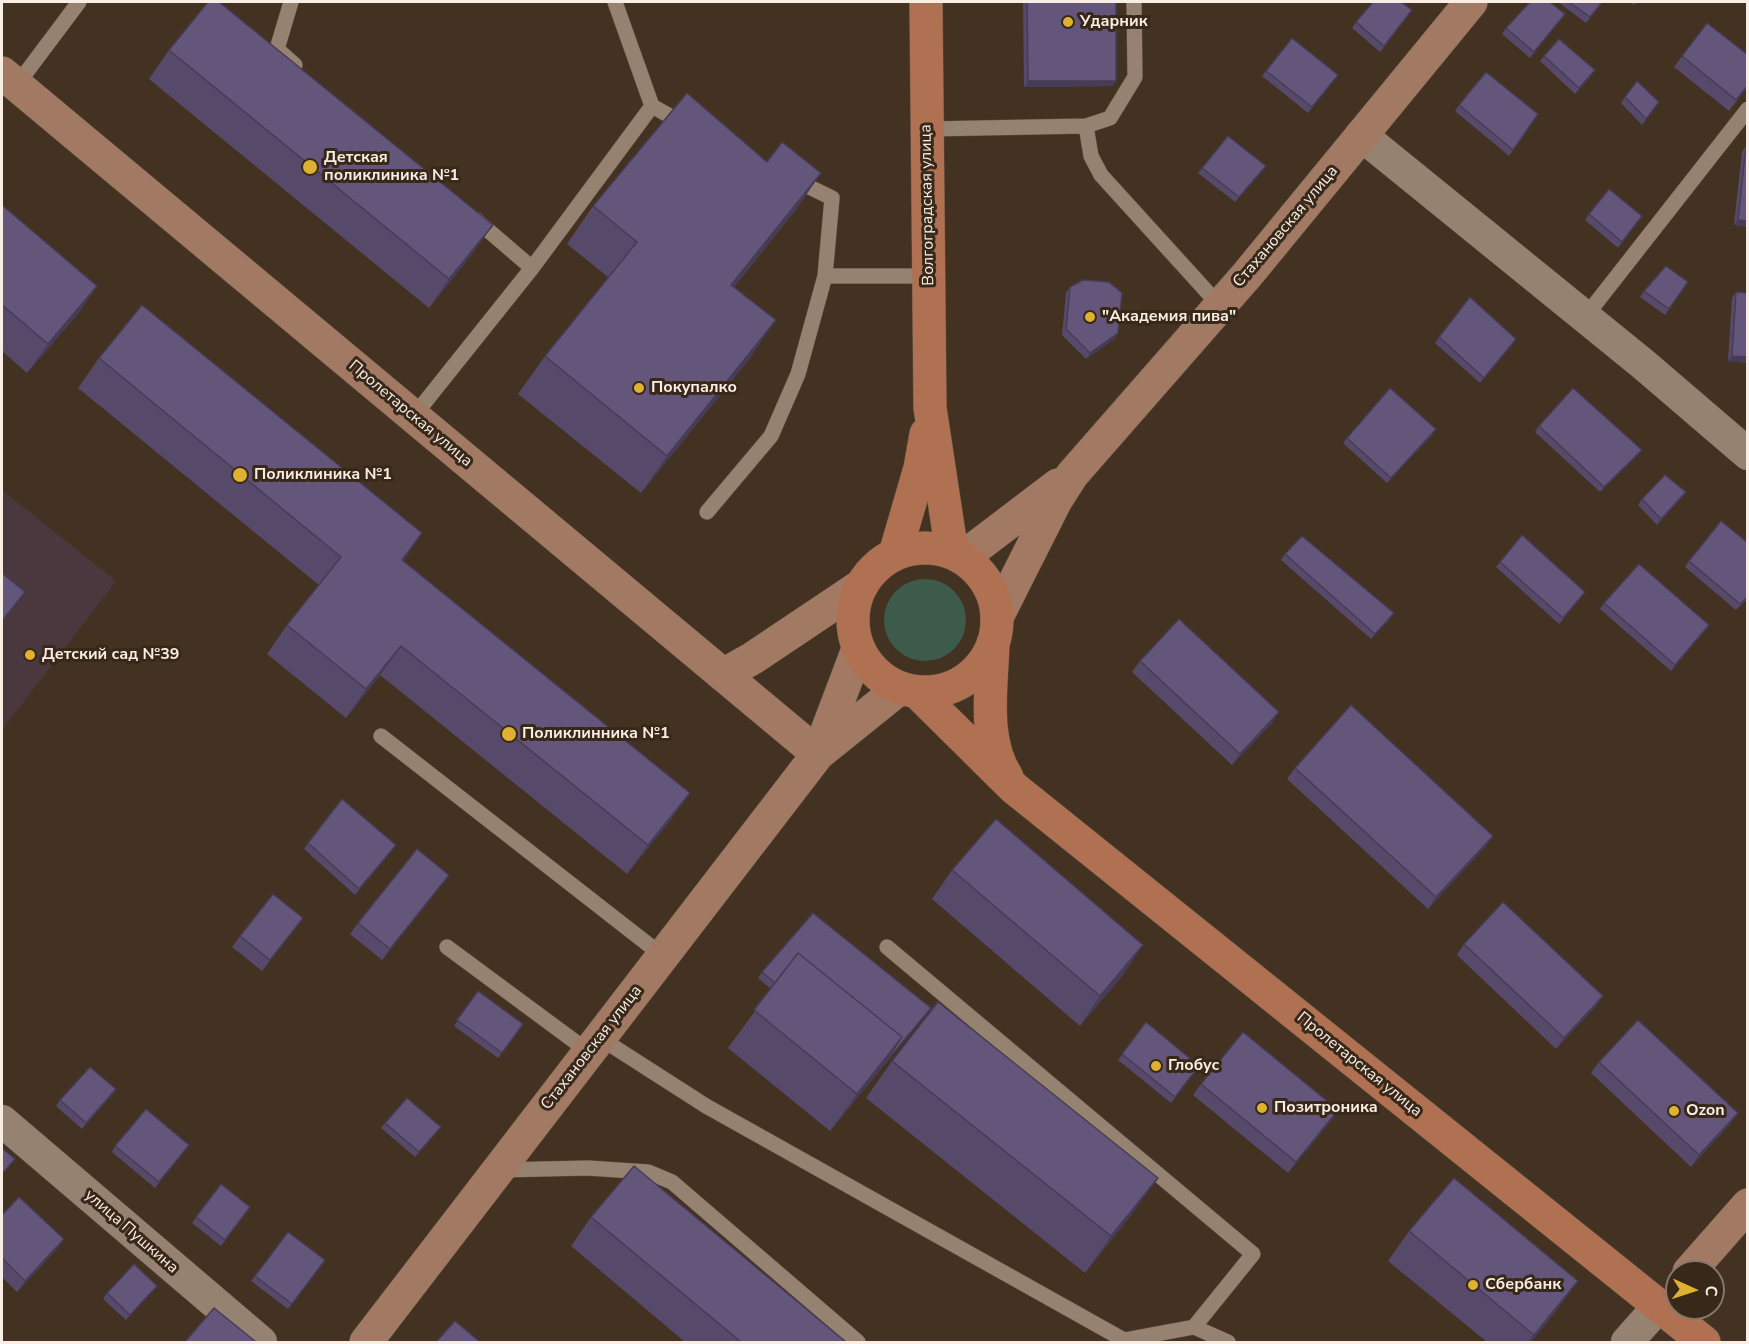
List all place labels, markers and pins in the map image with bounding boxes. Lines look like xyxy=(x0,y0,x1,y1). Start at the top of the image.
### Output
place label: Ударник xyxy=(1080,12,1148,32)
marker: Ударник xyxy=(1061,15,1075,29)
place label: Детская поликлиника №1 xyxy=(324,148,459,186)
marker: Детская поликлиника №1 xyxy=(301,158,319,176)
place label: "Академия пива" xyxy=(1102,307,1236,327)
marker: "Академия пива" xyxy=(1083,310,1097,324)
place label: Покупалко xyxy=(651,378,737,398)
marker: Покупалко xyxy=(632,381,646,395)
place label: Поликлиника №1 xyxy=(254,465,392,485)
marker: Поликлиника №1 xyxy=(231,466,249,484)
place label: Детский сад №39 xyxy=(42,645,179,665)
marker: Детский сад №39 xyxy=(23,648,37,662)
place label: Поликлинника №1 xyxy=(522,724,670,744)
marker: Поликлинника №1 xyxy=(500,725,518,743)
place label: Глобус xyxy=(1168,1056,1219,1076)
marker: Глобус xyxy=(1149,1059,1163,1073)
place label: Позитроника xyxy=(1274,1098,1378,1118)
marker: Позитроника xyxy=(1255,1101,1269,1115)
place label: Ozon xyxy=(1686,1101,1725,1121)
marker: Ozon xyxy=(1667,1104,1681,1118)
place label: Сбербанк xyxy=(1485,1275,1561,1295)
marker: Сбербанк xyxy=(1466,1278,1480,1292)

